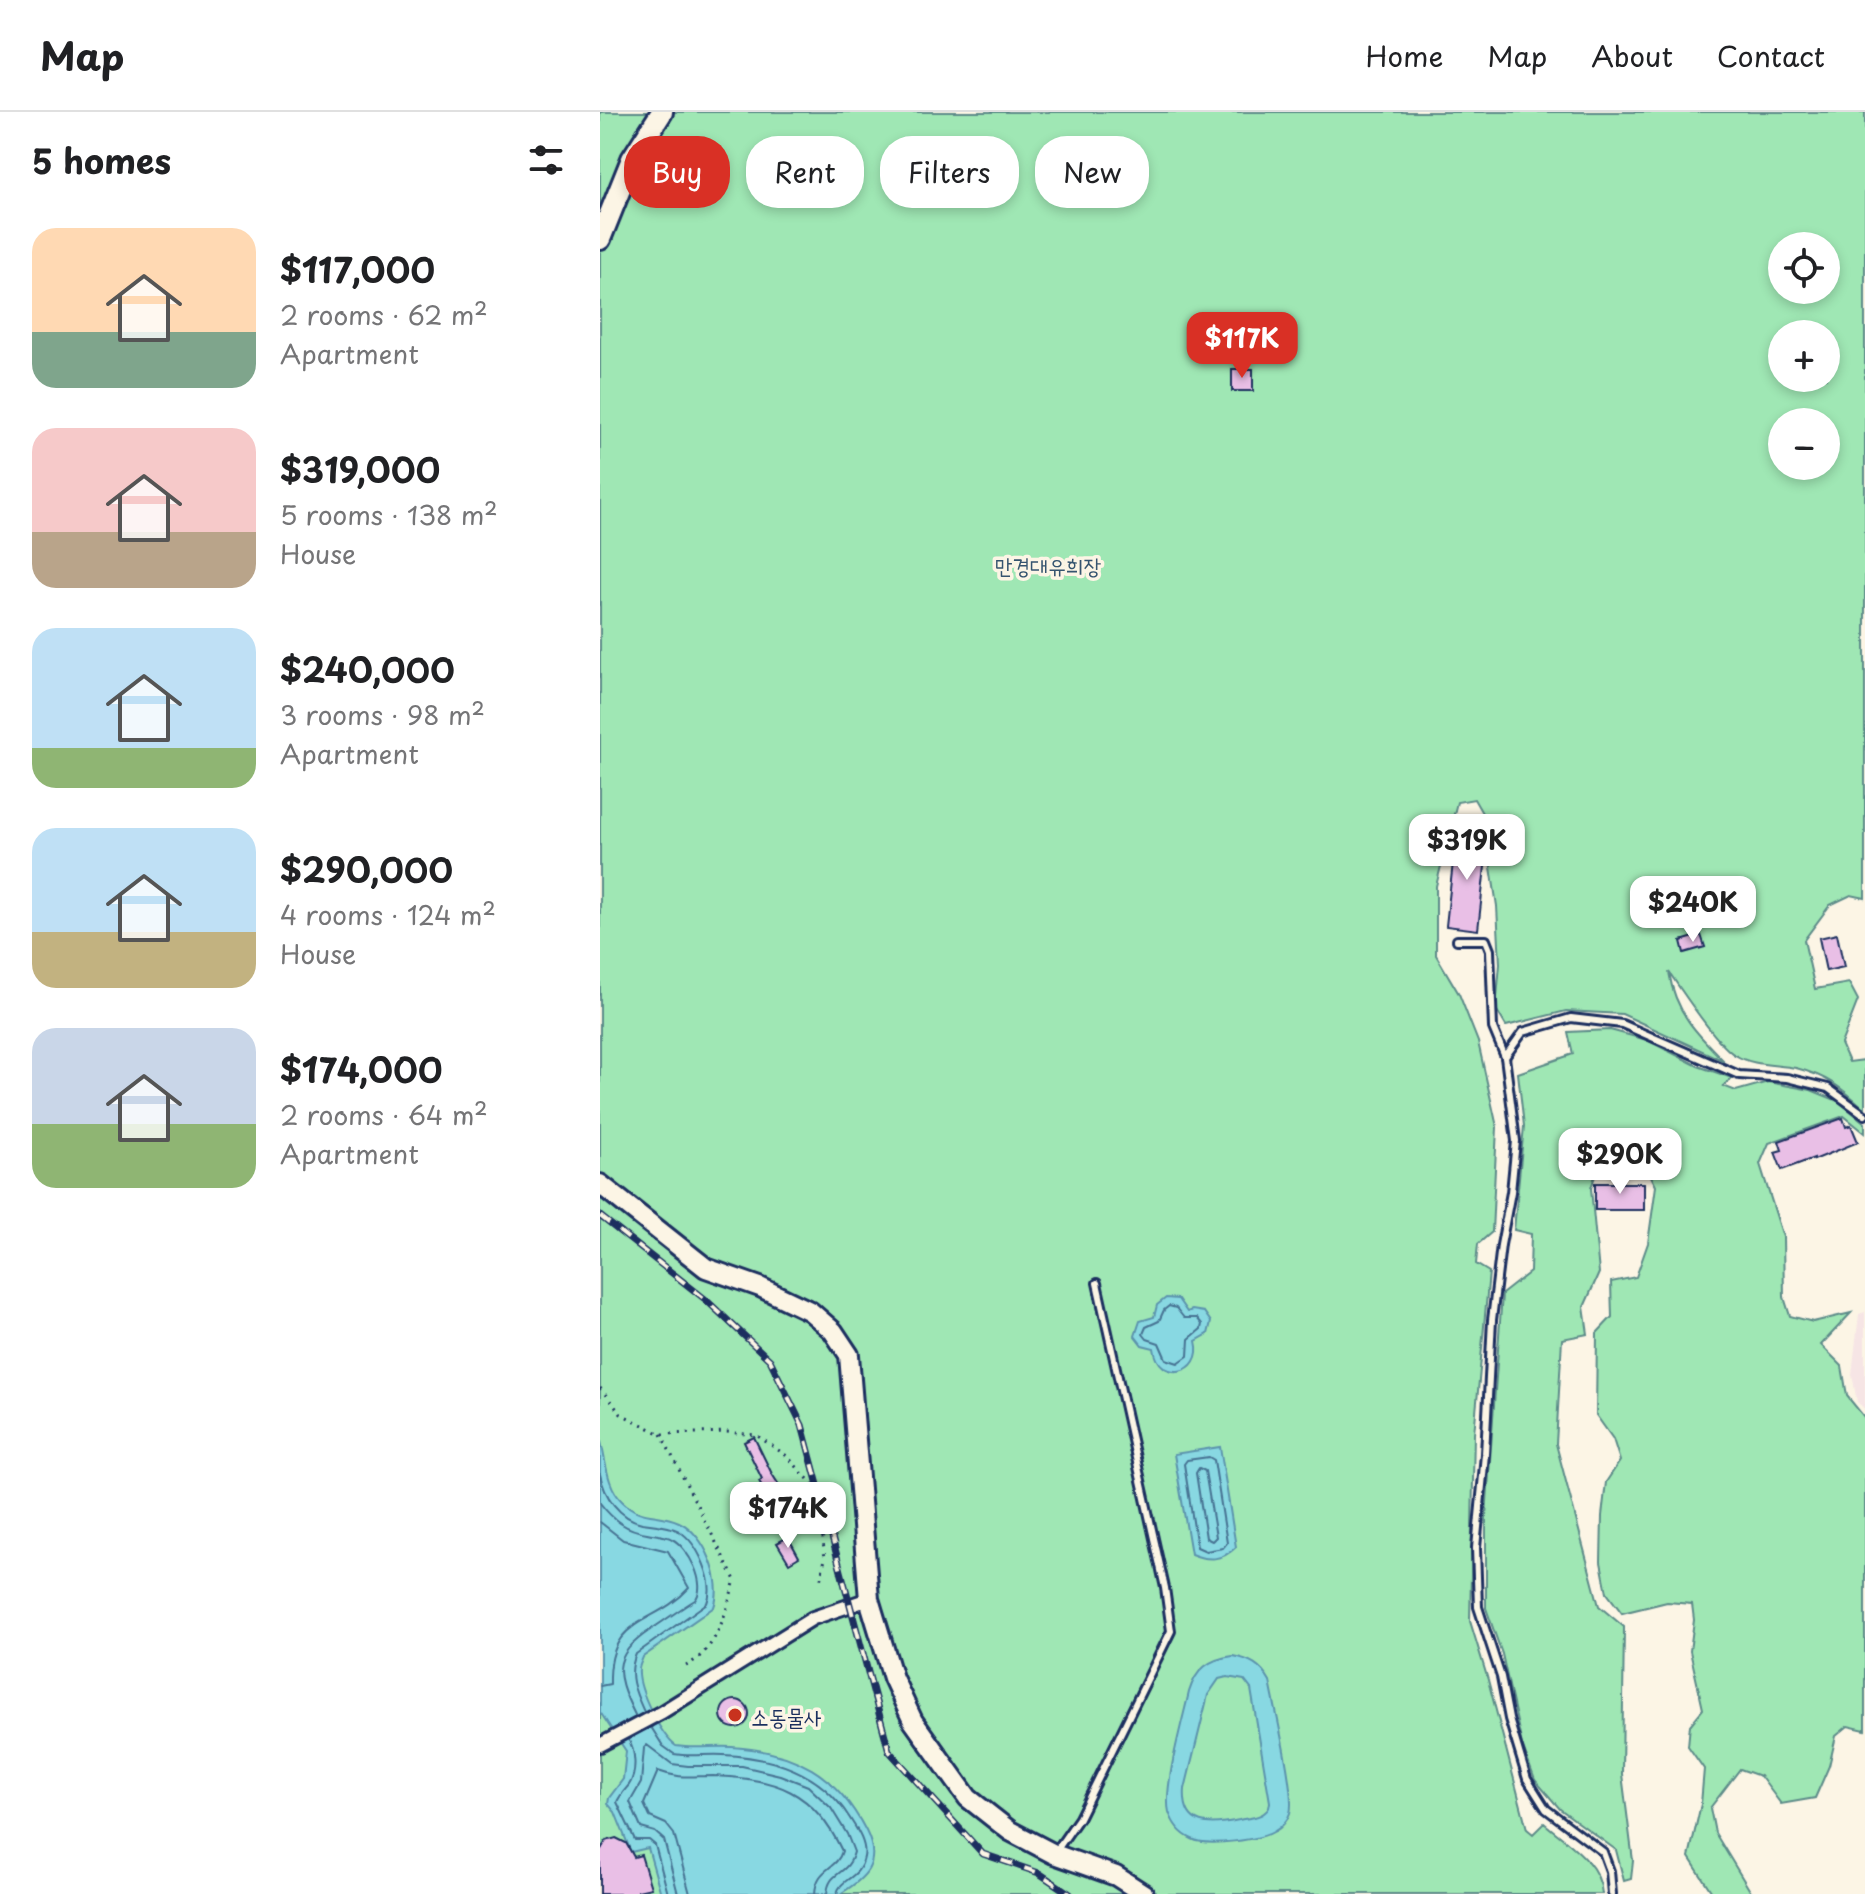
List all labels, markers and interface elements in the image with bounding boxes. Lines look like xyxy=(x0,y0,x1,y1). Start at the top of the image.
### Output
text: Map xyxy=(40,27,124,84)
text: Home xyxy=(1365,34,1443,77)
text: Map xyxy=(1487,34,1547,77)
text: About xyxy=(1591,34,1673,77)
text: Contact xyxy=(1717,34,1825,77)
text: 5 homes xyxy=(32,134,171,186)
chip: Buy xyxy=(624,136,730,208)
chip: Rent xyxy=(746,136,864,208)
chip: Filters xyxy=(880,136,1019,208)
chip: New xyxy=(1035,136,1149,208)
icon: filters xyxy=(524,138,568,182)
map controls xyxy=(1768,232,1840,480)
button: locate xyxy=(1768,232,1840,304)
text: $117,000 xyxy=(280,243,435,295)
icon: home xyxy=(96,260,192,356)
text: 2 rooms · 62 m² xyxy=(280,295,488,334)
pin: $117K xyxy=(1186,312,1298,380)
text: $117K xyxy=(1205,318,1279,357)
button: + xyxy=(1768,320,1840,392)
text: Apartment xyxy=(280,334,419,373)
button: − xyxy=(1768,408,1840,480)
text: $319,000 xyxy=(280,443,440,495)
icon: home xyxy=(96,460,192,556)
text: 5 rooms · 138 m² xyxy=(280,495,498,534)
text: House xyxy=(280,534,356,573)
park label: 만경대유희장 xyxy=(995,548,1101,581)
text: $240,000 xyxy=(280,643,455,695)
icon: home xyxy=(96,660,192,756)
text: 3 rooms · 98 m² xyxy=(280,695,485,734)
text: Apartment xyxy=(280,734,419,773)
pin: $319K xyxy=(1411,814,1523,882)
text: $319K xyxy=(1427,820,1507,859)
text: $290,000 xyxy=(280,843,453,895)
icon: home xyxy=(96,860,192,956)
pin: $240K xyxy=(1637,876,1749,944)
text: $240K xyxy=(1648,882,1738,921)
text: 4 rooms · 124 m² xyxy=(280,895,496,934)
text: House xyxy=(280,934,356,973)
text: $174,000 xyxy=(280,1043,443,1095)
icon: home xyxy=(96,1060,192,1156)
text: 2 rooms · 64 m² xyxy=(280,1095,488,1134)
pin: $290K xyxy=(1564,1128,1676,1196)
text: Apartment xyxy=(280,1134,419,1173)
text: $290K xyxy=(1577,1134,1663,1173)
pin: $174K xyxy=(732,1482,844,1550)
text: $174K xyxy=(748,1488,828,1527)
place label: 소동물사 xyxy=(751,1699,822,1732)
marker: 소동물사 xyxy=(726,1706,744,1724)

